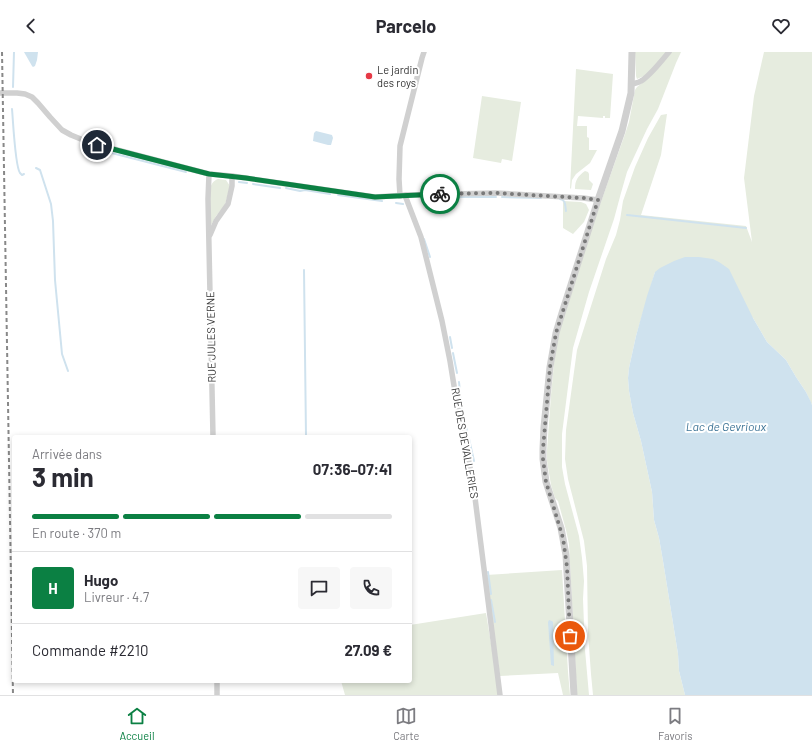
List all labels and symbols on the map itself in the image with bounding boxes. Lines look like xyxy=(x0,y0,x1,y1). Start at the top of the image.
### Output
place label: Le jardin des roys xyxy=(377,63,418,89)
marker: Le jardin des roys xyxy=(364,71,374,81)
pin xyxy=(80,128,114,162)
courier xyxy=(420,174,460,214)
street label: RUE JULES VERNE xyxy=(203,291,218,383)
street label: RUE DES DEVALLERIES xyxy=(449,386,482,499)
water label: Lac de Gevrioux xyxy=(686,419,767,433)
pin xyxy=(553,619,587,653)

